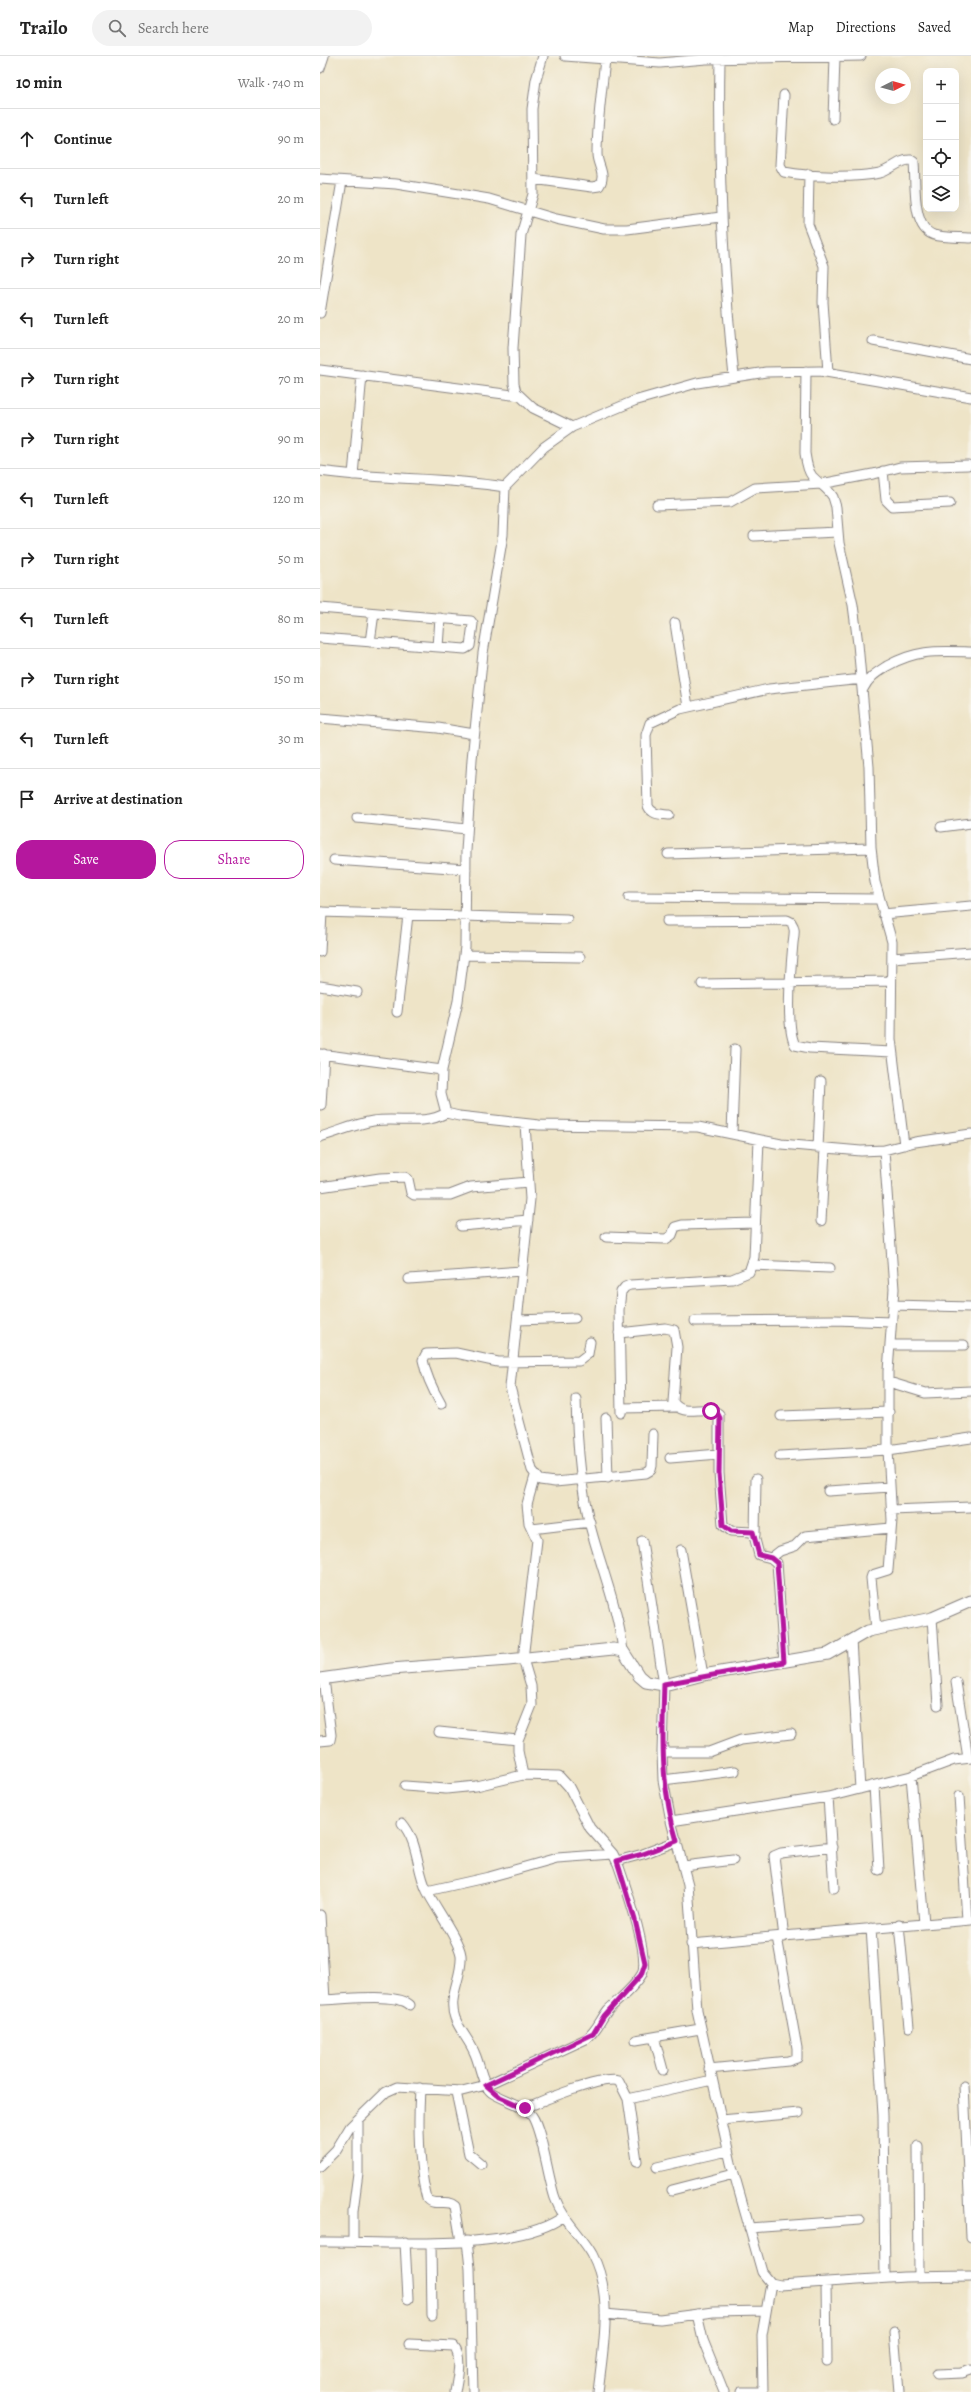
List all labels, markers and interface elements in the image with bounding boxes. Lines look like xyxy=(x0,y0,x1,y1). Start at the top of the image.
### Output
search box xyxy=(92,10,372,46)
text: Trailo xyxy=(20,15,68,41)
icon: search xyxy=(106,17,128,39)
text: Search here xyxy=(138,18,209,38)
text: Map xyxy=(788,18,814,37)
text: Directions xyxy=(836,18,896,37)
text: Saved xyxy=(918,18,951,37)
north arrow xyxy=(875,68,911,104)
map controls xyxy=(923,68,959,212)
button: + xyxy=(923,68,959,104)
text: 10 min xyxy=(16,71,62,94)
text: Walk · 740 m xyxy=(238,74,304,91)
button: − xyxy=(923,104,959,140)
icon: ahead xyxy=(16,128,38,150)
text: Continue xyxy=(54,129,112,149)
text: 90 m xyxy=(278,130,304,147)
button: locate xyxy=(923,140,959,176)
button: layers xyxy=(923,176,959,212)
icon: left xyxy=(16,188,38,210)
text: Turn left xyxy=(54,189,109,209)
text: 20 m xyxy=(278,190,304,207)
icon: right xyxy=(16,248,38,270)
text: Turn right xyxy=(54,249,119,269)
text: 20 m xyxy=(278,250,304,267)
icon: left xyxy=(16,308,38,330)
text: Turn left xyxy=(54,309,109,329)
text: 20 m xyxy=(278,310,304,327)
icon: right xyxy=(16,368,38,390)
text: Turn right xyxy=(54,369,119,389)
text: 70 m xyxy=(278,370,304,387)
icon: right xyxy=(16,428,38,450)
text: Turn right xyxy=(54,429,119,449)
text: 90 m xyxy=(278,430,304,447)
icon: left xyxy=(16,488,38,510)
text: Turn left xyxy=(54,489,109,509)
text: 120 m xyxy=(273,490,304,507)
icon: right xyxy=(16,548,38,570)
text: Turn right xyxy=(54,549,119,569)
text: 50 m xyxy=(278,550,304,567)
icon: left xyxy=(16,608,38,630)
text: Turn left xyxy=(54,609,109,629)
text: 80 m xyxy=(277,610,304,627)
icon: right xyxy=(16,668,38,690)
text: Turn right xyxy=(54,669,119,689)
text: 150 m xyxy=(274,670,304,687)
icon: left xyxy=(16,728,38,750)
text: Turn left xyxy=(54,729,109,749)
text: 30 m xyxy=(278,730,304,747)
icon: arrive xyxy=(16,788,38,810)
text: Arrive at destination xyxy=(54,789,183,809)
button: Save xyxy=(16,840,156,879)
button: Share xyxy=(164,840,304,879)
route start xyxy=(702,1402,720,1420)
route end xyxy=(516,2099,534,2117)

